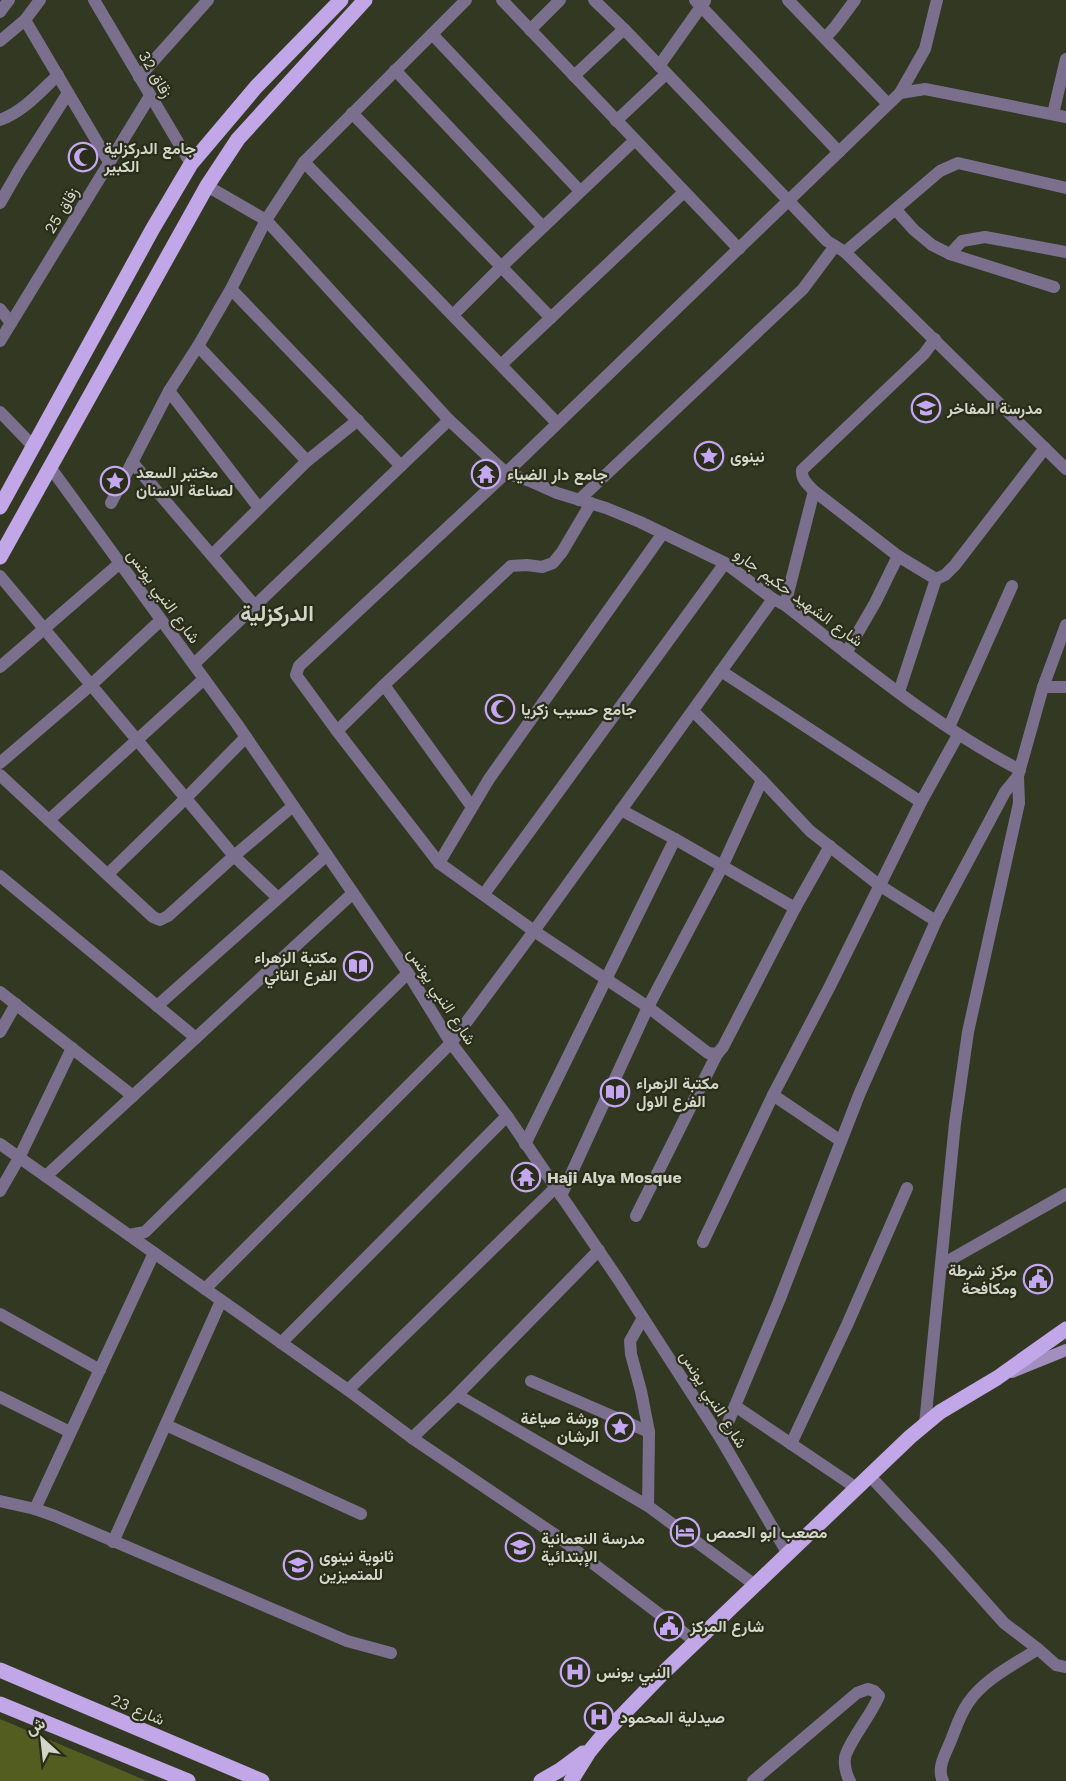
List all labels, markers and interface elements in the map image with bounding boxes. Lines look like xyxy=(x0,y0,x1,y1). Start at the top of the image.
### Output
street label: زقاق 32 xyxy=(134,47,177,102)
place label: جامع الدركزلية الكبير xyxy=(103,139,196,177)
mosque icon: جامع الدركزلية الكبير xyxy=(67,141,99,173)
street label: زقاق 25 xyxy=(40,183,84,238)
school or university icon: مدرسة المفاخر xyxy=(910,392,942,424)
place label: مدرسة المفاخر xyxy=(946,399,1043,419)
place icon: نينوى xyxy=(693,440,725,472)
place label: نينوى xyxy=(730,447,765,467)
temple icon: جامع دار الضياء xyxy=(470,458,502,490)
place label: مختبر السعد لصناعة الاسنان xyxy=(136,463,233,500)
place icon: مختبر السعد لصناعة الاسنان xyxy=(99,465,131,497)
place label: جامع دار الضياء xyxy=(507,465,608,486)
street label: شارع الشهيد حكيم جارو xyxy=(729,544,867,652)
street label: شارع النبي يونس xyxy=(120,546,204,649)
district label: الدركزلية xyxy=(240,601,314,627)
mosque icon: جامع حسيب زكريا xyxy=(484,693,516,725)
place label: جامع حسيب زكريا xyxy=(521,700,637,721)
street label: شارع النبي يونس xyxy=(400,944,480,1050)
place label: مكتبة الزهراء الفرع الثاني xyxy=(254,948,337,989)
library icon: مكتبة الزهراء الفرع الثاني xyxy=(342,950,374,982)
place label: مكتبة الزهراء الفرع الاول xyxy=(636,1074,719,1112)
library icon: مكتبة الزهراء الفرع الاول xyxy=(599,1076,631,1108)
temple icon: Haji Alya Mosque xyxy=(510,1161,542,1193)
place label: Haji Alya Mosque xyxy=(547,1168,682,1187)
place label: مركز شرطة ومكافحة xyxy=(948,1261,1017,1299)
public building icon: مركز شرطة ومكافحة xyxy=(1022,1263,1054,1295)
street label: شارع النبي يونس xyxy=(673,1347,751,1454)
place label: ورشة صياغة الرشان xyxy=(520,1409,599,1447)
place icon: ورشة صياغة الرشان xyxy=(604,1411,636,1443)
hotel icon: مصعب ابو الحمص xyxy=(669,1516,701,1548)
place label: مصعب ابو الحمص xyxy=(706,1523,828,1543)
place label: مدرسة النعمانية الإبتدائية xyxy=(541,1529,645,1567)
school or university icon: مدرسة النعمانية الإبتدائية xyxy=(504,1531,536,1563)
place label: ثانوية نينوى للمتميزين xyxy=(319,1547,394,1585)
school or university icon: ثانوية نينوى للمتميزين xyxy=(282,1549,314,1581)
public building icon: شارع المركز xyxy=(653,1610,685,1642)
place label: شارع المركز xyxy=(689,1617,765,1637)
hospital icon: النبي يونس xyxy=(559,1656,591,1688)
place label: النبي يونس xyxy=(596,1663,670,1686)
street label: شارع 23 xyxy=(107,1690,167,1731)
hospital icon: صيدلية المحمود xyxy=(583,1701,615,1733)
place label: صيدلية المحمود xyxy=(620,1708,725,1728)
north arrow xyxy=(12,1709,72,1769)
text: ش xyxy=(23,1713,48,1739)

